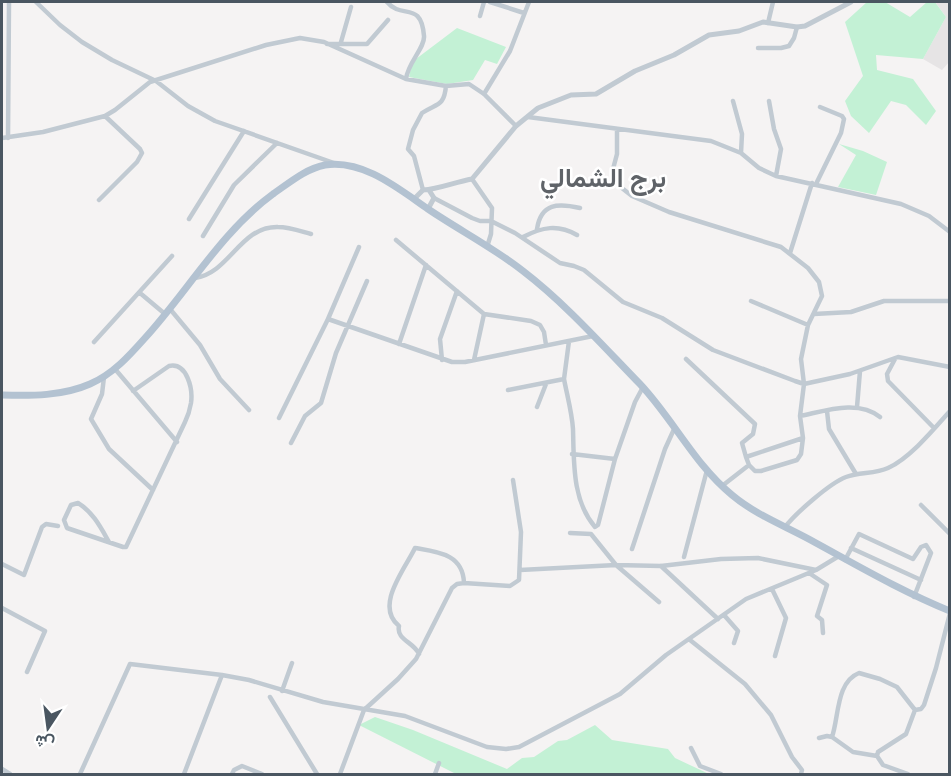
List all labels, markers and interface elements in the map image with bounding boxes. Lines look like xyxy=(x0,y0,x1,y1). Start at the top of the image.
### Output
district label: برج الشمالي xyxy=(540,163,666,200)
north arrow xyxy=(18,698,78,758)
text: ش xyxy=(33,731,56,754)

